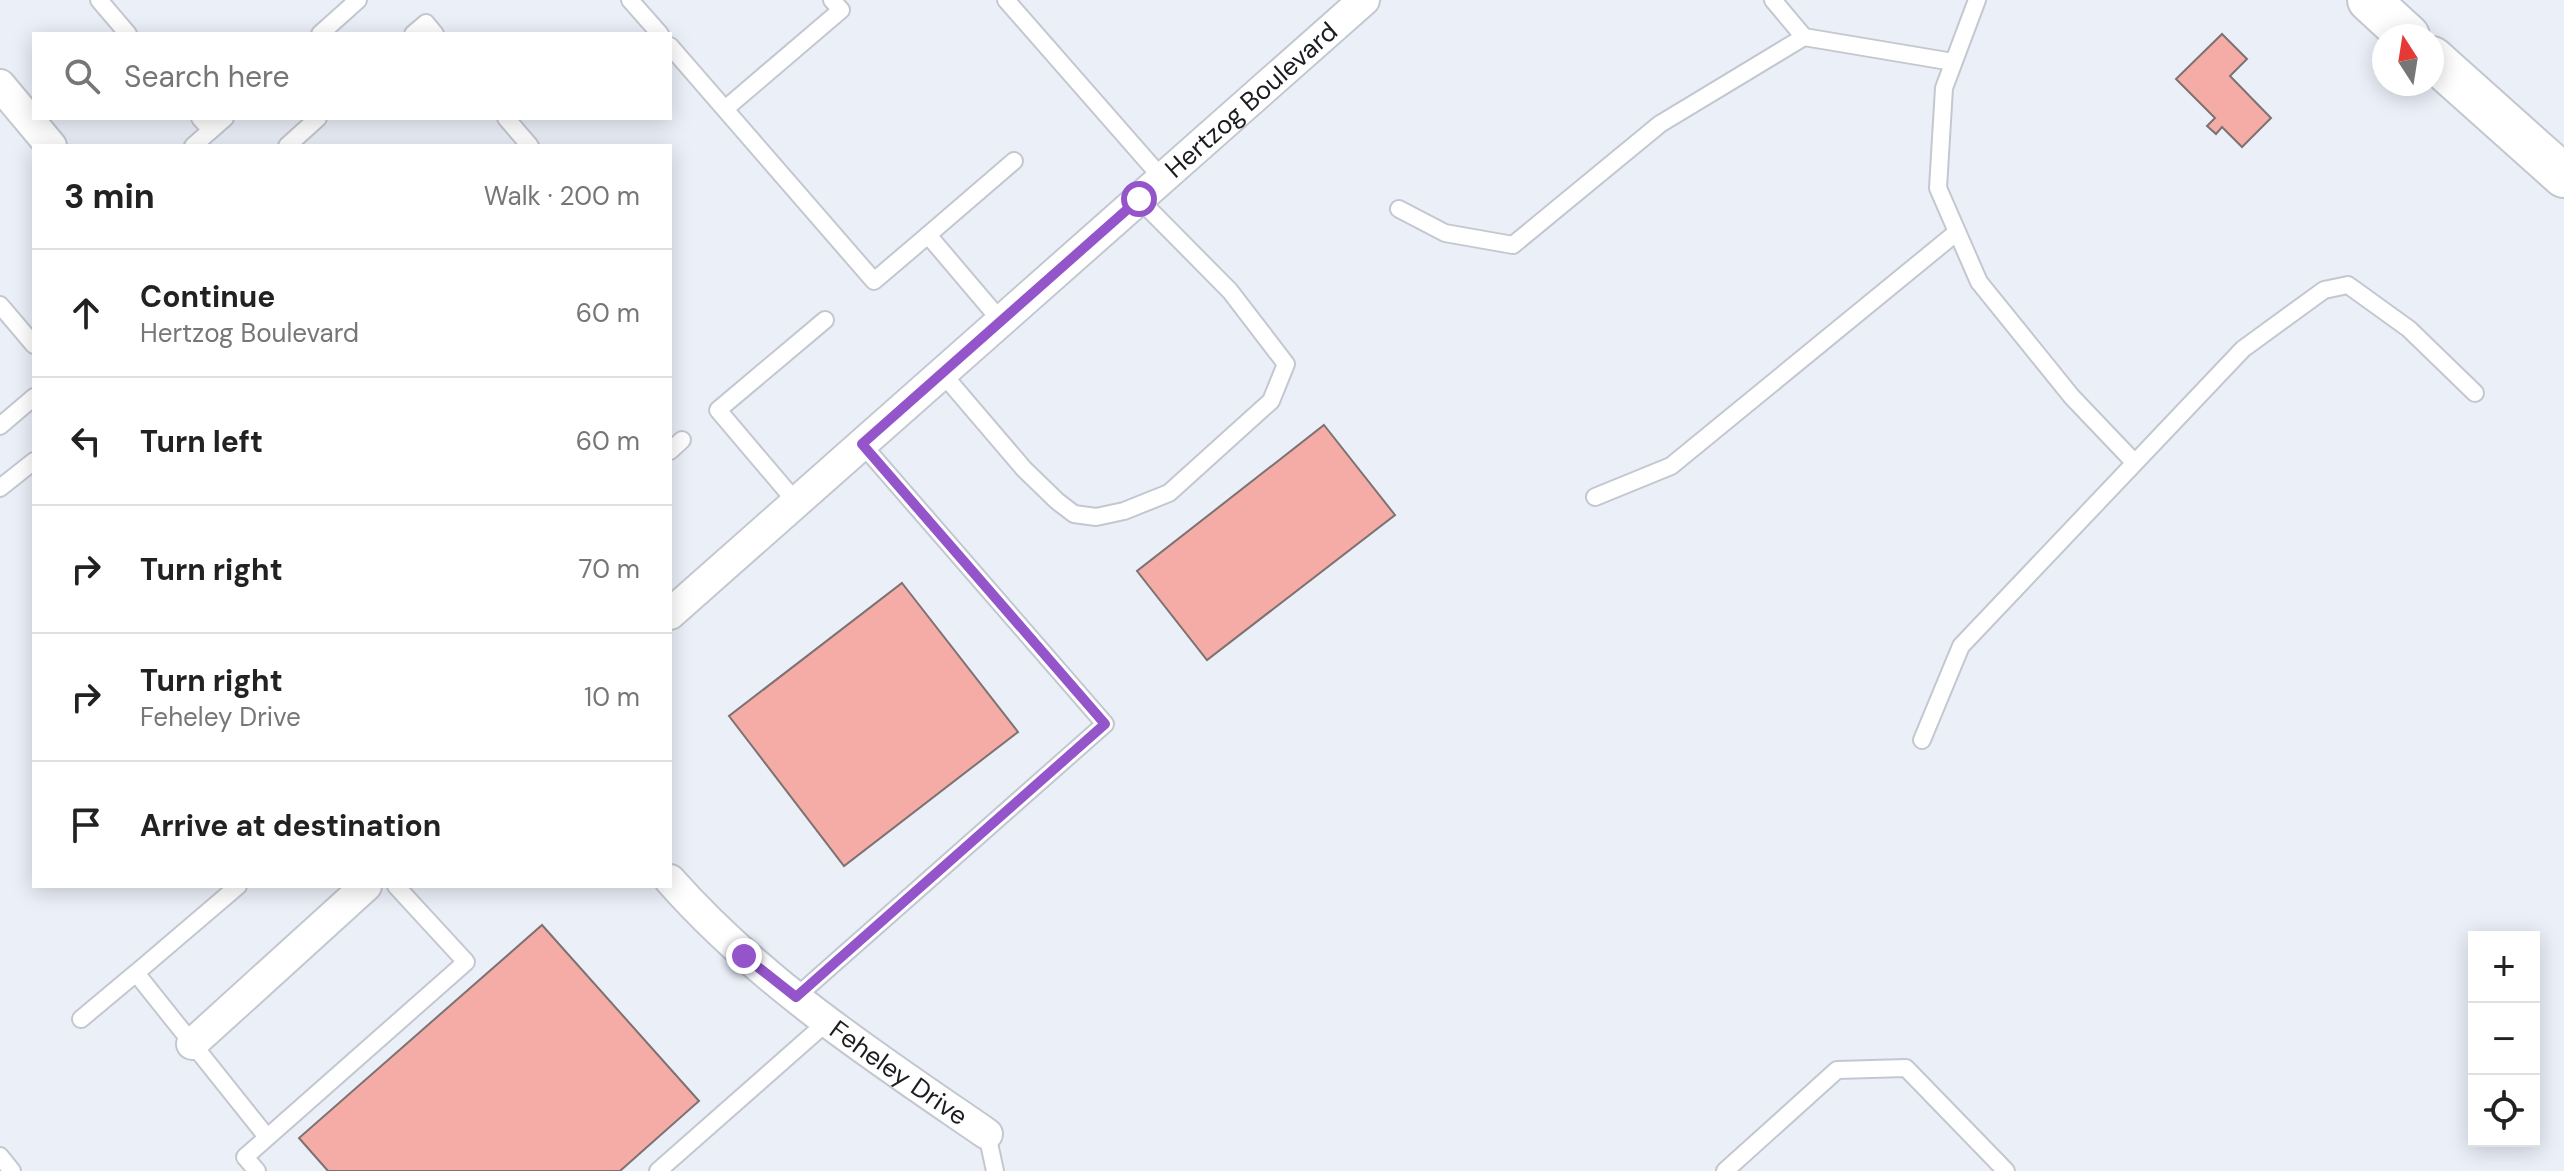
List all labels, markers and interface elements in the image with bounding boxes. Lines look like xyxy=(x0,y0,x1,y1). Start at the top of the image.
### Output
street label: Hertzog Boulevard xyxy=(1158,14,1345,185)
north arrow xyxy=(2372,24,2444,96)
search box xyxy=(32,32,672,120)
icon: search xyxy=(60,54,104,98)
text: Search here xyxy=(124,57,290,96)
text: 3 min xyxy=(64,174,155,219)
text: Walk · 200 m xyxy=(484,179,640,213)
route start xyxy=(1121,181,1157,217)
text: Continue xyxy=(140,277,275,316)
icon: ahead xyxy=(64,291,108,335)
text: 60 m xyxy=(576,296,640,330)
text: Hertzog Boulevard xyxy=(140,316,359,350)
icon: left xyxy=(64,419,108,463)
text: Turn left xyxy=(140,422,263,461)
text: 60 m xyxy=(576,424,640,458)
icon: right xyxy=(64,547,108,591)
text: Turn right xyxy=(140,550,283,589)
text: 70 m xyxy=(579,552,640,586)
text: Turn right xyxy=(140,661,283,700)
icon: right xyxy=(64,675,108,719)
text: 10 m xyxy=(584,680,640,714)
text: Feheley Drive xyxy=(140,700,301,734)
icon: arrive xyxy=(64,803,108,847)
text: Arrive at destination xyxy=(140,806,441,845)
map controls xyxy=(2468,931,2540,1147)
button: + xyxy=(2468,931,2540,1003)
route end xyxy=(726,938,762,974)
button: − xyxy=(2468,1003,2540,1075)
street label: Feheley Drive xyxy=(823,1013,974,1133)
button: locate xyxy=(2468,1075,2540,1147)

